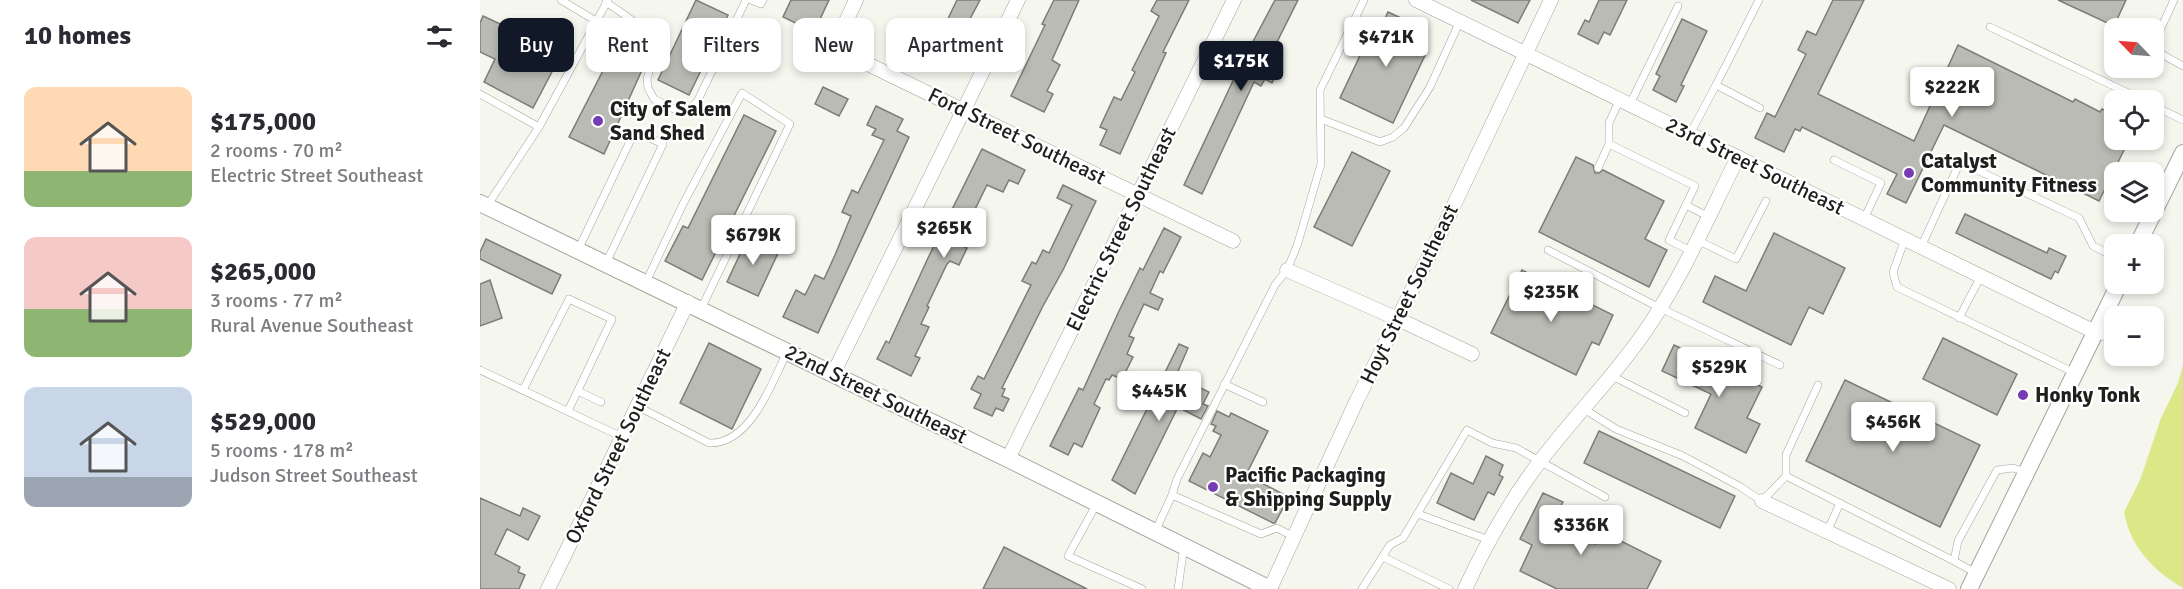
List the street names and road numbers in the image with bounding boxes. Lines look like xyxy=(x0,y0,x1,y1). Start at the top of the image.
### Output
street label: Ford Street Southeast xyxy=(924,82,1110,190)
street label: 23rd Street Southeast xyxy=(1661,111,1849,221)
street label: Electric Street Southeast xyxy=(1060,123,1182,335)
street label: Hoyt Street Southeast xyxy=(1354,200,1464,388)
street label: 22nd Street Southeast xyxy=(781,339,971,449)
street label: Oxford Street Southeast xyxy=(559,344,677,548)

